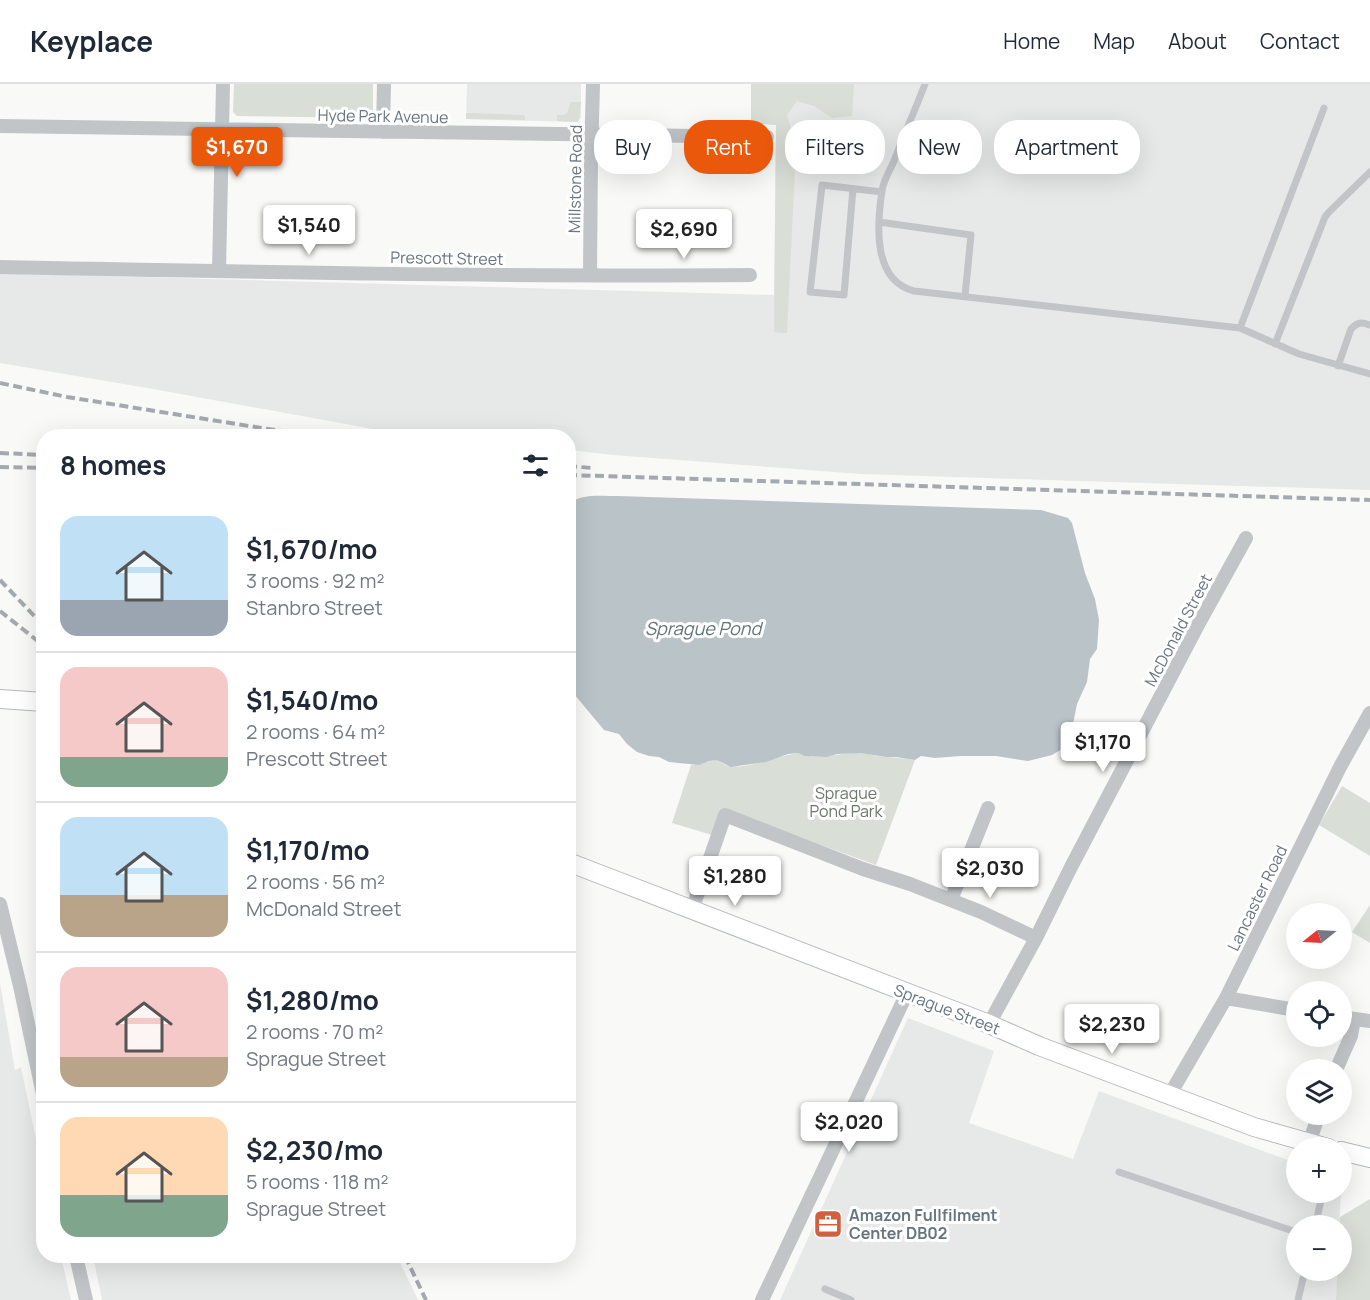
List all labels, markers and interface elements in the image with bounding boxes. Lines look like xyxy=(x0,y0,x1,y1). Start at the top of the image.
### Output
text: Keyplace xyxy=(30,22,153,60)
text: Home xyxy=(1003,27,1060,55)
text: Map xyxy=(1093,27,1135,55)
text: About xyxy=(1168,27,1227,55)
text: Contact xyxy=(1260,27,1340,55)
street label: Hyde Park Avenue xyxy=(317,104,449,128)
chip: Buy xyxy=(594,120,672,174)
chip: Rent xyxy=(684,120,773,174)
chip: Filters xyxy=(785,120,885,174)
chip: New xyxy=(897,120,982,174)
chip: Apartment xyxy=(994,120,1140,174)
street label: Millstone Road xyxy=(563,125,587,233)
pin: $1,670 xyxy=(188,127,286,178)
text: $1,670 xyxy=(206,133,268,160)
pin: $1,540 xyxy=(260,205,358,256)
pin: $2,690 xyxy=(635,209,733,260)
text: $1,540 xyxy=(277,211,341,238)
text: $2,690 xyxy=(650,215,718,242)
street label: Prescott Street xyxy=(390,246,504,270)
text: 8 homes xyxy=(60,447,166,483)
icon: filters xyxy=(519,449,552,482)
text: $1,670/mo xyxy=(246,531,377,567)
icon: home xyxy=(108,540,180,612)
text: 3 rooms · 92 m² xyxy=(246,567,385,594)
street label: McDonald Street xyxy=(1139,570,1217,690)
text: Stanbro Street xyxy=(246,594,383,621)
water label: Sprague Pond xyxy=(645,616,763,640)
text: $1,540/mo xyxy=(246,682,378,718)
icon: home xyxy=(108,691,180,763)
text: 2 rooms · 64 m² xyxy=(246,718,385,745)
pin: $1,170 xyxy=(1054,722,1152,773)
text: $1,170 xyxy=(1075,728,1131,755)
text: Prescott Street xyxy=(246,745,387,772)
park label: Sprague Pond Park xyxy=(809,782,884,822)
text: $1,170/mo xyxy=(246,832,370,868)
icon: home xyxy=(108,841,180,913)
street label: Lancaster Road xyxy=(1222,842,1292,954)
pin: $2,030 xyxy=(941,848,1039,899)
text: $2,030 xyxy=(956,854,1024,881)
pin: $1,280 xyxy=(686,856,784,907)
text: $1,280 xyxy=(703,862,767,889)
text: 2 rooms · 56 m² xyxy=(246,868,385,895)
text: McDonald Street xyxy=(246,895,401,922)
north arrow xyxy=(1286,903,1352,969)
map controls xyxy=(1286,903,1352,1281)
street label: Sprague Street xyxy=(891,979,1003,1039)
button: locate xyxy=(1286,981,1352,1047)
text: $1,280/mo xyxy=(246,982,379,1018)
icon: home xyxy=(108,991,180,1063)
pin: $2,230 xyxy=(1063,1004,1161,1055)
text: $2,230 xyxy=(1078,1010,1146,1037)
text: 2 rooms · 70 m² xyxy=(246,1018,383,1045)
text: Sprague Street xyxy=(246,1045,386,1072)
button: layers xyxy=(1286,1059,1352,1125)
pin: $2,020 xyxy=(800,1102,898,1153)
text: $2,020 xyxy=(815,1108,883,1135)
text: $2,230/mo xyxy=(246,1132,383,1168)
button: + xyxy=(1286,1137,1352,1203)
icon: home xyxy=(108,1141,180,1213)
text: 5 rooms · 118 m² xyxy=(246,1168,388,1195)
text: Sprague Street xyxy=(246,1195,386,1222)
place label: Amazon Fullfilment Center DB02 xyxy=(849,1204,998,1244)
office icon: Amazon Fullfilment Center DB02 xyxy=(812,1208,844,1240)
button: − xyxy=(1286,1215,1352,1281)

